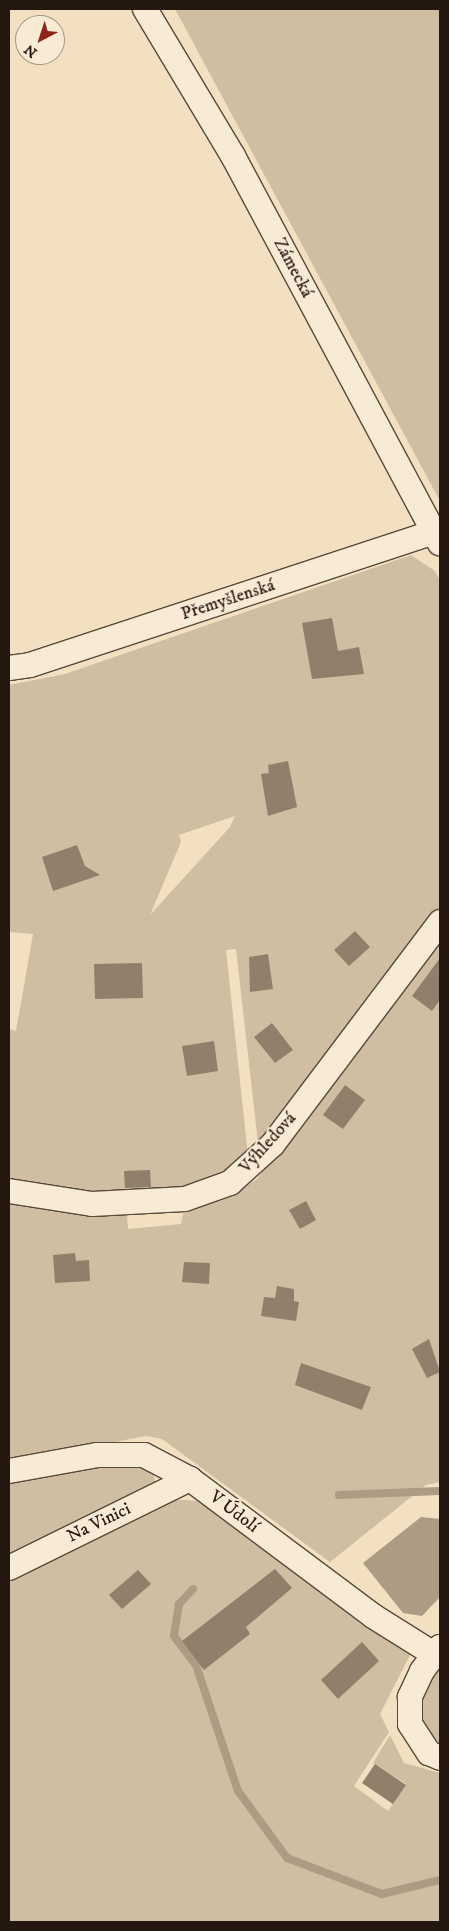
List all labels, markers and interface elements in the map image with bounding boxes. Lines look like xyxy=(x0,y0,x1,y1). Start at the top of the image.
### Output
north arrow xyxy=(15,15,65,65)
text: N xyxy=(21,40,41,61)
street label: Zámecká xyxy=(268,234,318,302)
street label: Přemyšlenská xyxy=(178,575,278,625)
street label: Výhledová xyxy=(235,1108,301,1178)
street label: V Údolí xyxy=(205,1486,263,1538)
street label: Na Vinici xyxy=(64,1498,134,1548)

